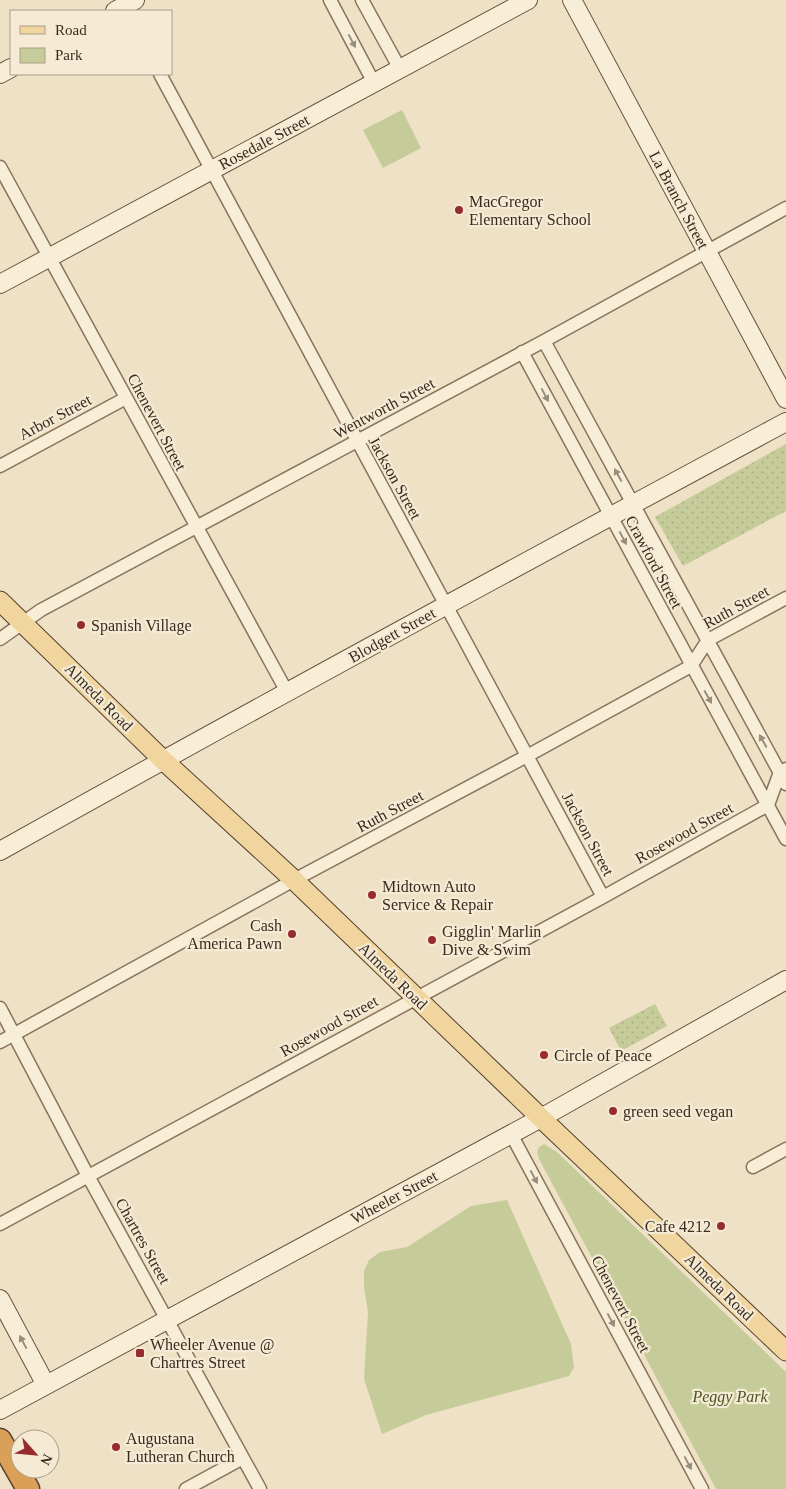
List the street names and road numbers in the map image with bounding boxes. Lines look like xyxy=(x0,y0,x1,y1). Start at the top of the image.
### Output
street label: Rosedale Street xyxy=(216,111,313,173)
street label: La Branch Street xyxy=(646,148,712,252)
street label: Chenevert Street xyxy=(124,371,190,474)
street label: Wentworth Street xyxy=(331,374,438,442)
street label: Arbor Street xyxy=(16,391,95,443)
street label: Jackson Street xyxy=(365,434,425,523)
street label: Crawford Street xyxy=(622,513,686,612)
street label: Ruth Street xyxy=(700,582,772,632)
street label: Blodgett Street xyxy=(346,604,439,667)
street label: Almeda Road xyxy=(62,660,136,734)
street label: Ruth Street xyxy=(354,786,426,836)
street label: Jackson Street xyxy=(559,789,617,879)
street label: Rosewood Street xyxy=(632,799,736,867)
street label: Almeda Road xyxy=(355,939,431,1013)
street label: Rosewood Street xyxy=(277,992,381,1060)
street label: Wheeler Street xyxy=(348,1167,441,1227)
street label: Chartres Street xyxy=(112,1195,174,1287)
street label: Almeda Road xyxy=(681,1250,757,1324)
street label: Chenevert Street xyxy=(588,1253,654,1356)

